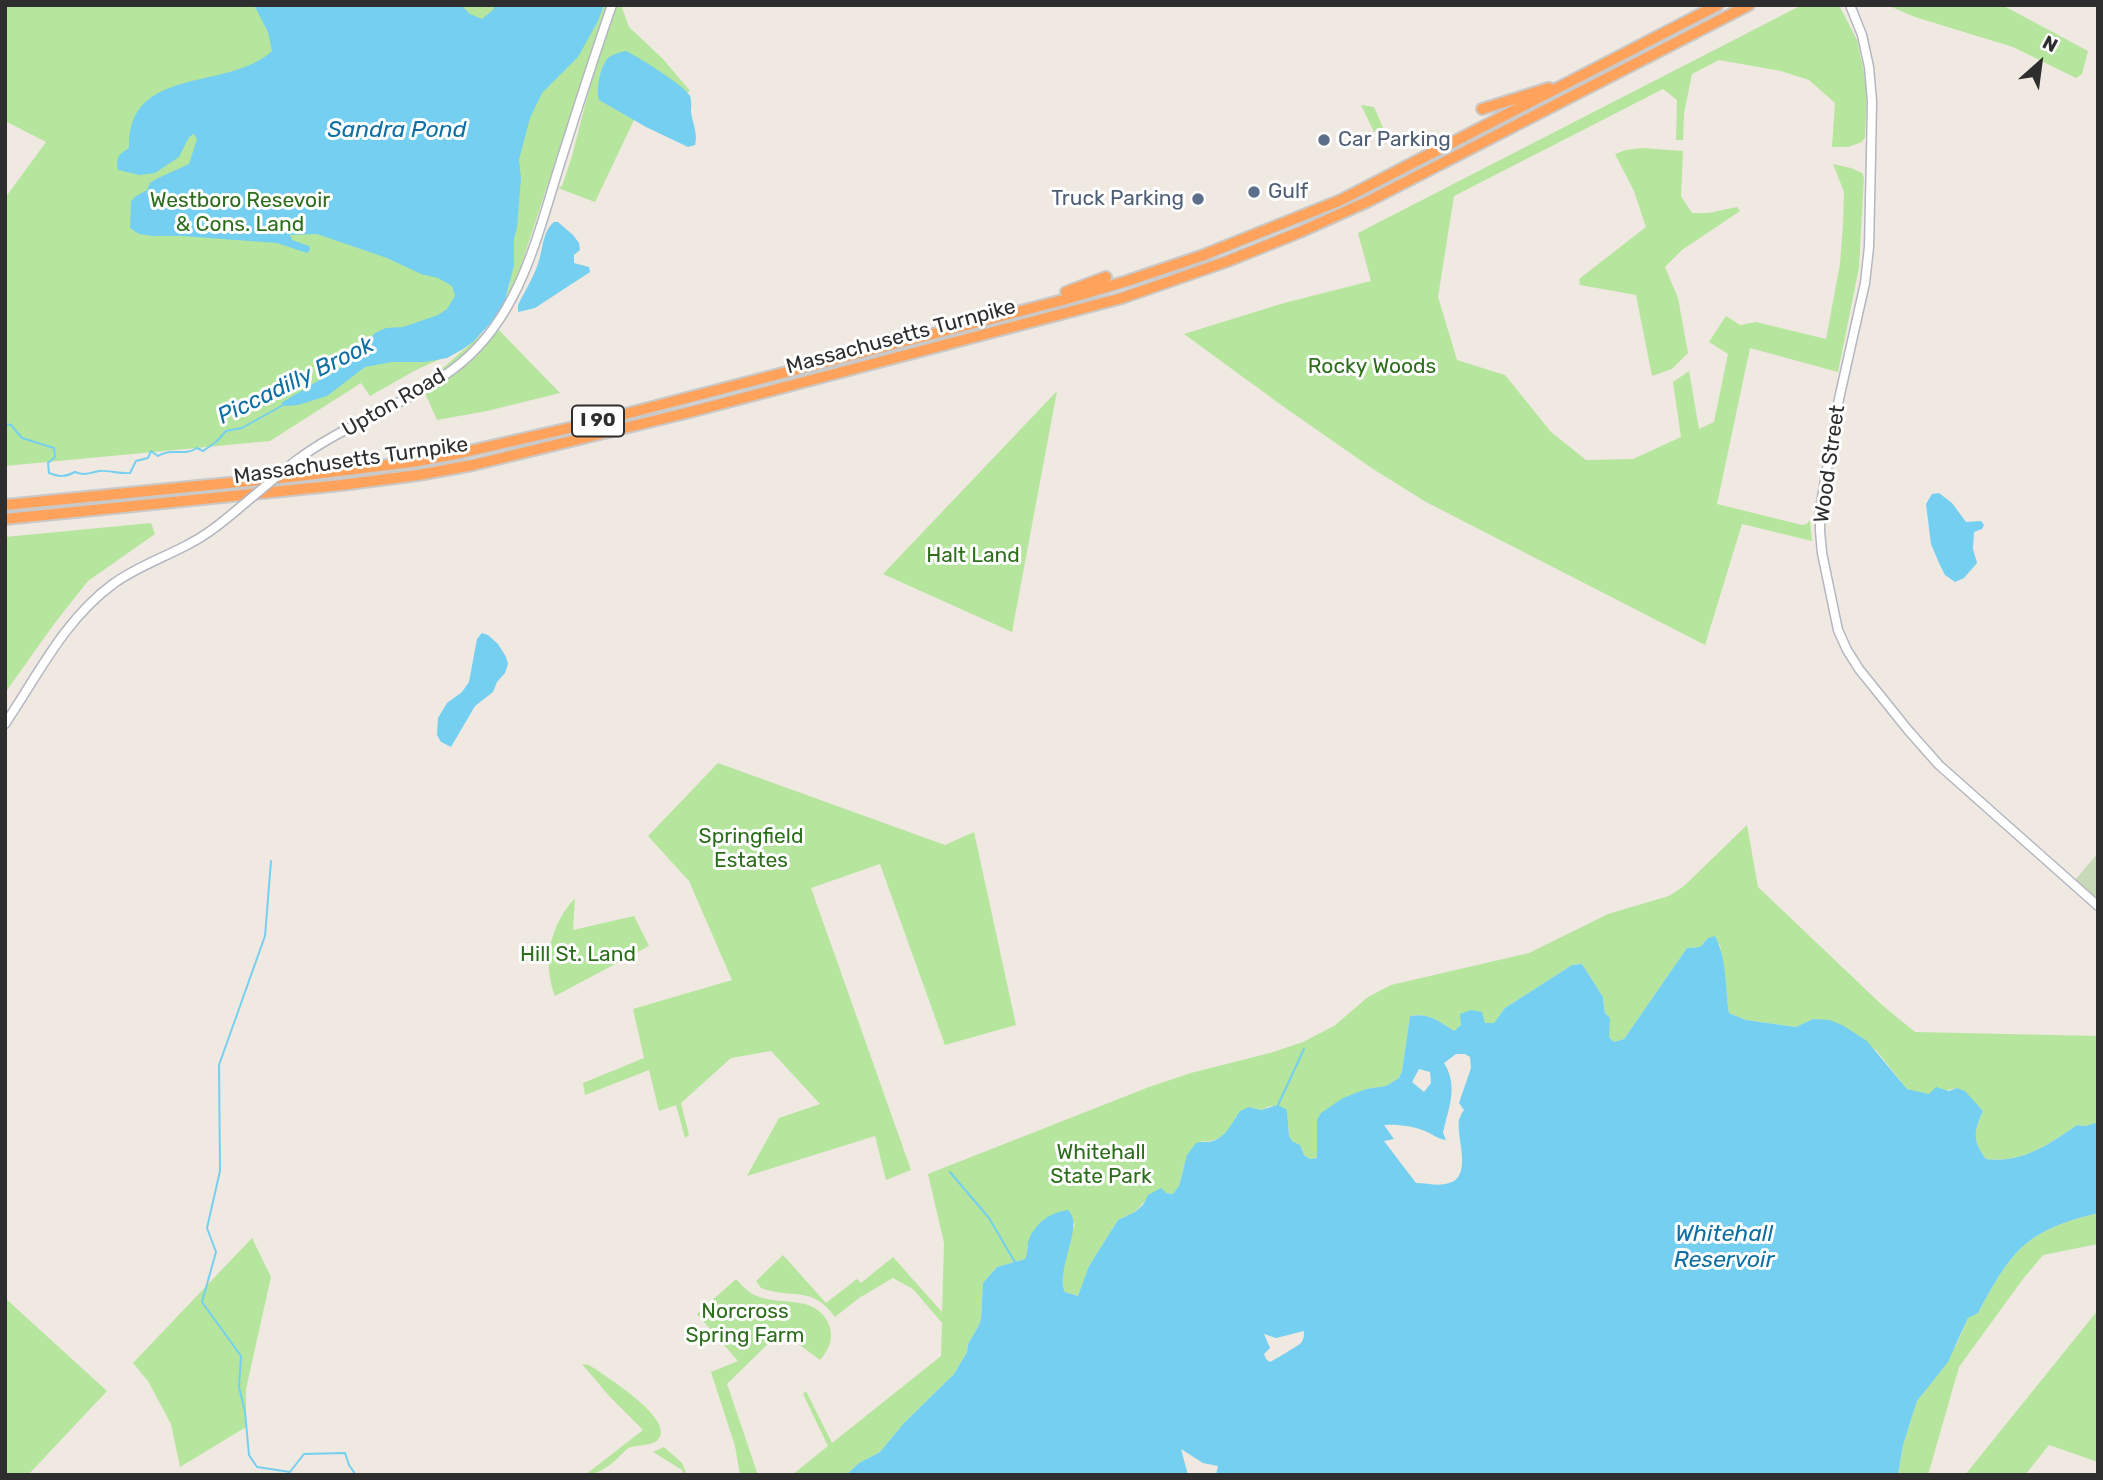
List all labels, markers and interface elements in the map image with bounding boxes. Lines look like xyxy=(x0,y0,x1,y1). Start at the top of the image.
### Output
north arrow xyxy=(2005,28,2075,98)
text: N xyxy=(2039,31,2062,57)
water label: Sandra Pond xyxy=(328,116,466,144)
place label: Car Parking xyxy=(1338,127,1451,153)
marker: Car Parking xyxy=(1316,132,1332,148)
place label: Gulf xyxy=(1268,179,1308,205)
marker: Gulf xyxy=(1246,184,1262,200)
place label: Truck Parking xyxy=(1051,186,1184,212)
park label: Westboro Resevoir & Cons. Land xyxy=(150,188,330,238)
marker: Truck Parking xyxy=(1190,191,1206,207)
street label: Massachusetts Turnpike xyxy=(784,294,1018,380)
water label: Piccadilly Brook xyxy=(213,331,379,431)
park label: Rocky Woods xyxy=(1308,354,1436,380)
street label: Upton Road xyxy=(338,363,450,443)
street label: Wood Street xyxy=(1809,403,1851,525)
road number: I 90 xyxy=(572,406,624,436)
street label: Massachusetts Turnpike xyxy=(232,432,470,490)
park label: Halt Land xyxy=(926,543,1020,569)
park label: Springfield Estates xyxy=(699,824,803,874)
park label: Hill St. Land xyxy=(520,942,636,968)
park label: Whitehall State Park xyxy=(1050,1140,1152,1190)
water label: Whitehall Reservoir xyxy=(1674,1220,1774,1274)
park label: Norcross Spring Farm xyxy=(686,1299,804,1349)

